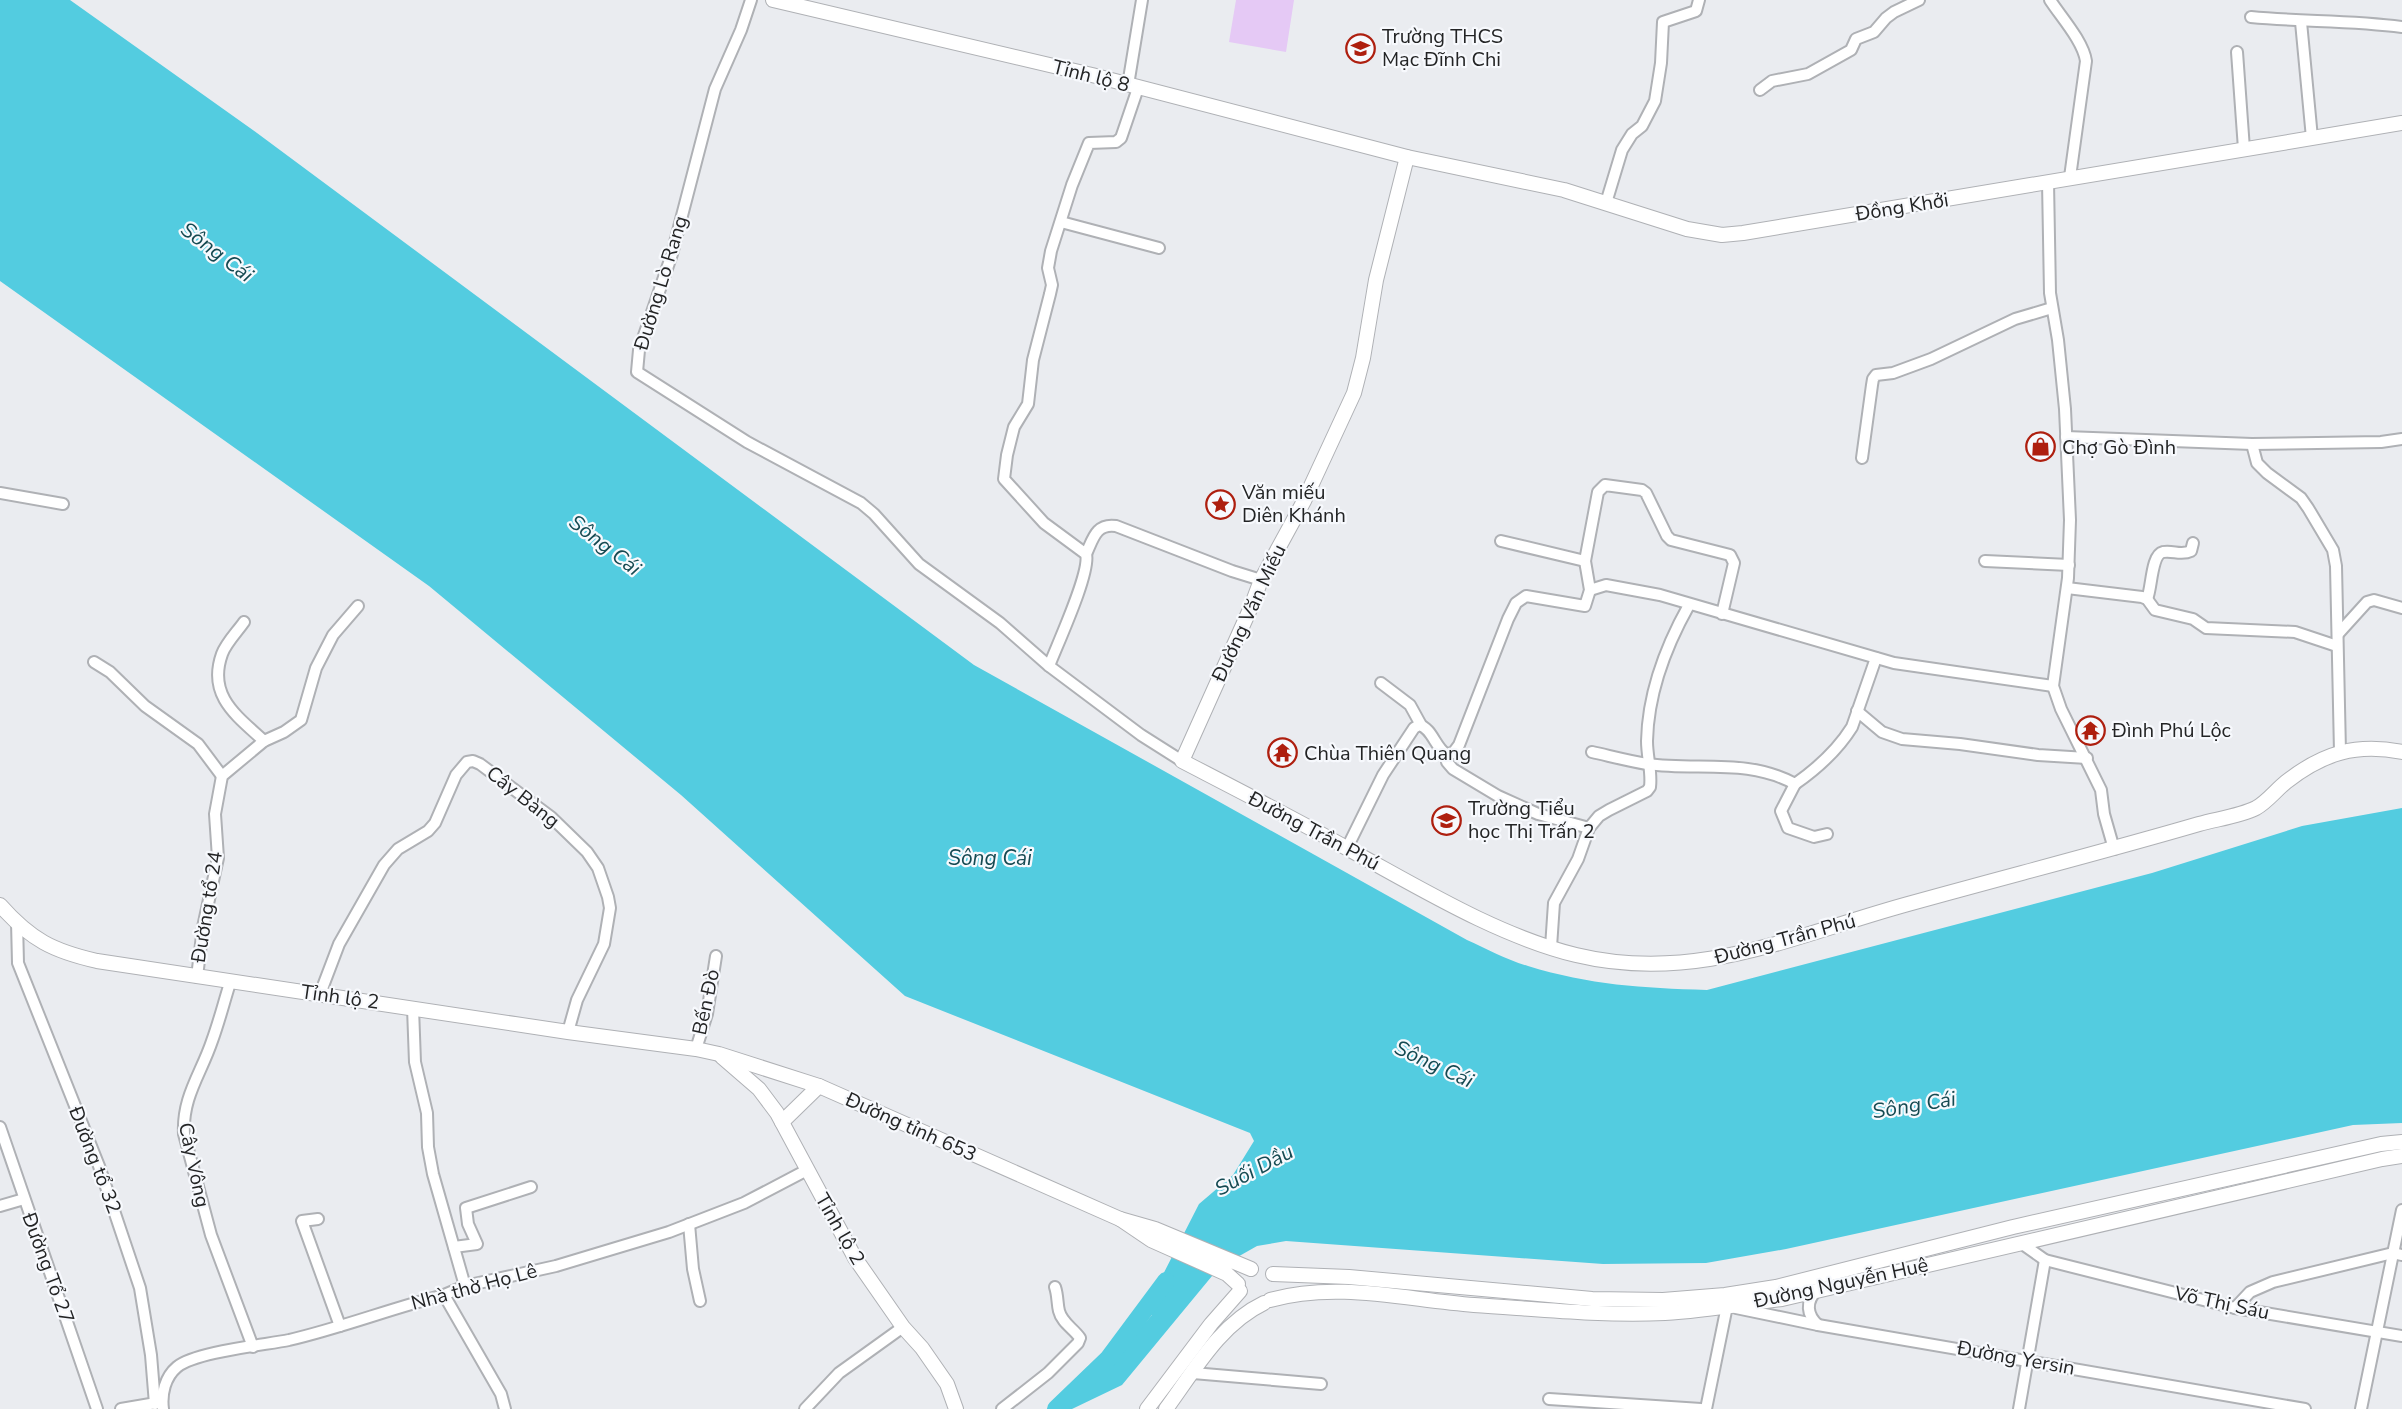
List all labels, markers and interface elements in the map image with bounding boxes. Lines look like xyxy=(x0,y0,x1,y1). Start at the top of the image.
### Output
place label: Trường THCS Mạc Đĩnh Chi xyxy=(1382,23,1503,73)
school or university icon: Trường THCS Mạc Đĩnh Chi xyxy=(1345,32,1377,64)
street label: Tỉnh lộ 8 xyxy=(1050,53,1132,99)
street label: Đồng Khởi xyxy=(1853,186,1950,228)
street label: Đường Lò Rang xyxy=(627,212,694,355)
water label: Sông Cái xyxy=(175,216,260,289)
shop icon: Chợ Gò Đình xyxy=(2025,431,2057,463)
place label: Chợ Gò Đình xyxy=(2062,434,2176,461)
place label: Văn miếu Diên Khánh xyxy=(1241,479,1346,529)
place icon: Văn miếu Diên Khánh xyxy=(1205,488,1237,520)
water label: Sông Cái xyxy=(563,508,648,583)
street label: Đường Văn Miếu xyxy=(1205,540,1293,687)
temple icon: Đình Phú Lộc xyxy=(2075,714,2107,746)
place label: Đình Phú Lộc xyxy=(2111,717,2231,744)
temple icon: Chùa Thiên Quang xyxy=(1267,737,1299,769)
place label: Chùa Thiên Quang xyxy=(1304,740,1471,767)
street label: Cây Bàng xyxy=(481,760,565,834)
street label: Đường Trần Phú xyxy=(1243,785,1384,877)
place label: Trường Tiểu học Thị Trấn 2 xyxy=(1468,795,1595,845)
school or university icon: Trường Tiểu học Thị Trấn 2 xyxy=(1431,804,1463,836)
water label: Sông Cái xyxy=(948,844,1033,872)
street label: Đường tổ 24 xyxy=(185,849,229,966)
street label: Đường Trần Phú xyxy=(1710,907,1859,971)
street label: Bến Đò xyxy=(686,967,726,1037)
street label: Tỉnh lộ 2 xyxy=(299,978,381,1016)
water label: Sông Cái xyxy=(1390,1034,1479,1095)
water label: Sông Cái xyxy=(1870,1084,1959,1125)
street label: Đường tỉnh 653 xyxy=(840,1086,981,1168)
street label: Đường tổ 32 xyxy=(62,1102,128,1217)
street label: Cây Vông xyxy=(172,1120,216,1210)
water label: Suối Dầu xyxy=(1210,1138,1298,1202)
street label: Tỉnh lộ 2 xyxy=(809,1188,871,1270)
street label: Đường Tổ 27 xyxy=(15,1208,81,1327)
street label: Đường Nguyễn Huệ xyxy=(1750,1251,1931,1315)
street label: Nhà thờ Họ Lê xyxy=(408,1257,540,1317)
street label: Võ Thị Sáu xyxy=(2171,1280,2272,1326)
street label: Đường Yersin xyxy=(1954,1334,2077,1382)

